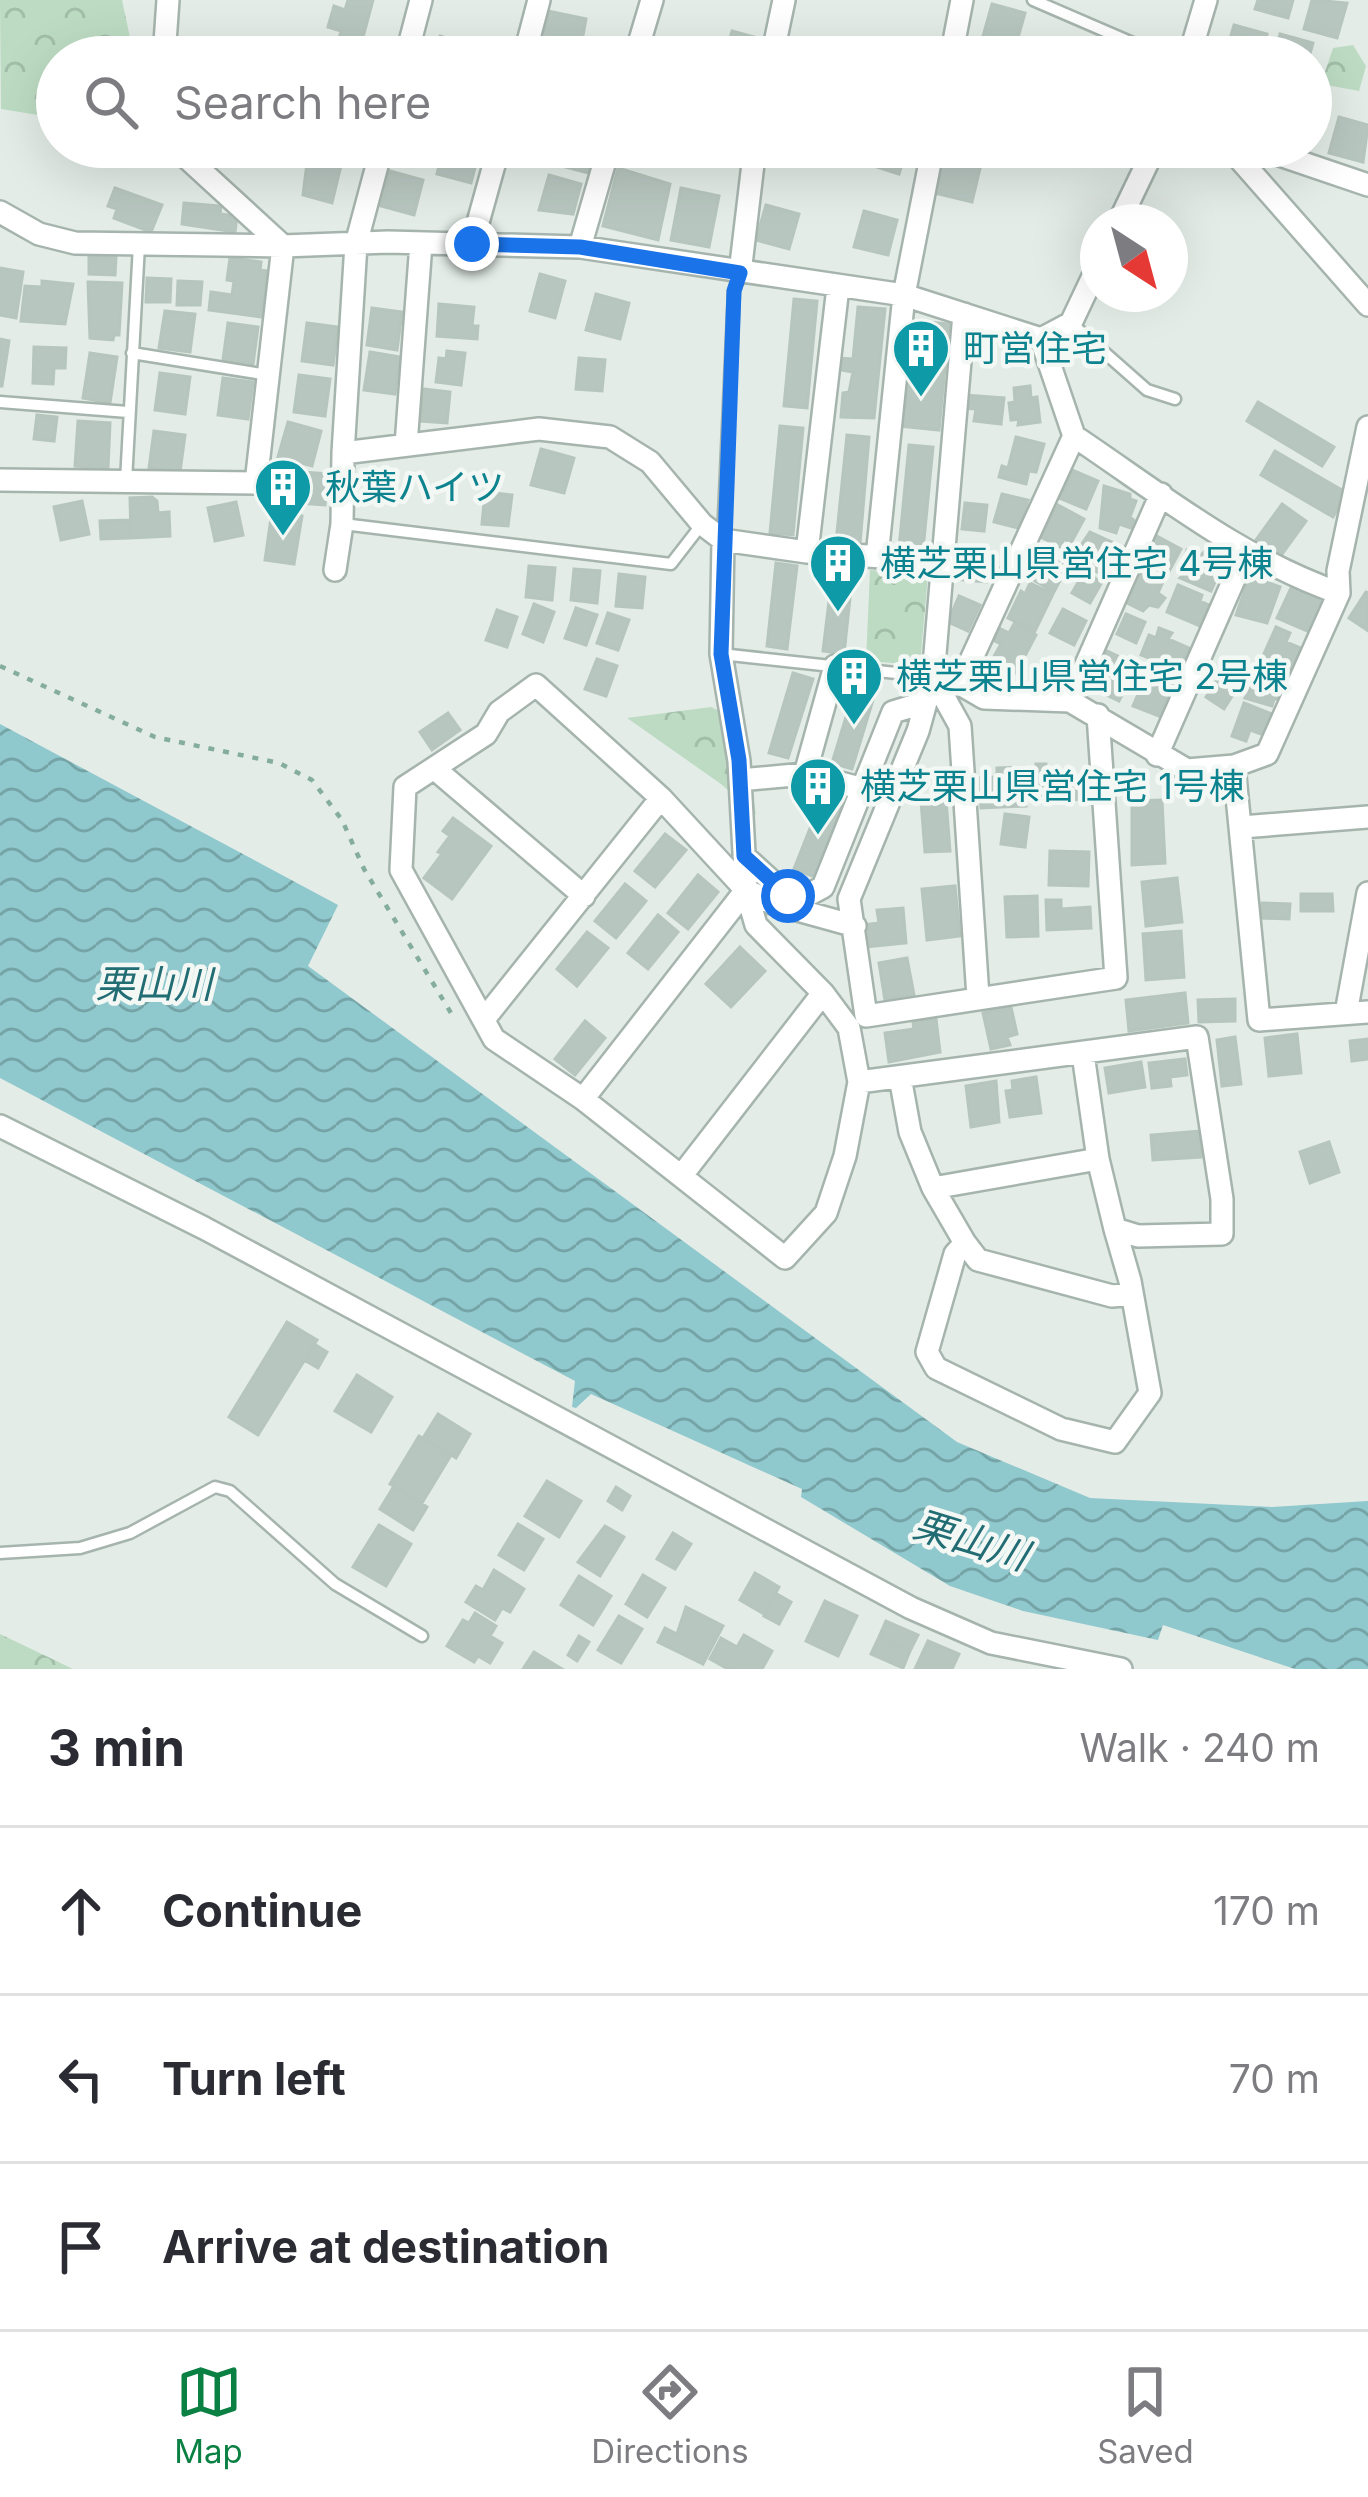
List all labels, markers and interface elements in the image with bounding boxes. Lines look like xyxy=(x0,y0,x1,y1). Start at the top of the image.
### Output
search box xyxy=(36,36,1332,168)
icon: search xyxy=(78,69,144,135)
text: Search here xyxy=(174,75,431,130)
north arrow xyxy=(1080,204,1188,312)
route end xyxy=(445,217,499,271)
building icon: 町営住宅 xyxy=(890,317,952,399)
place label: 町営住宅 xyxy=(963,326,1107,370)
building icon: 秋葉ハイツ xyxy=(252,456,314,538)
place label: 秋葉ハイツ xyxy=(325,465,504,509)
building icon: 横芝栗山県営住宅 4号棟 xyxy=(807,532,869,614)
place label: 横芝栗山県営住宅 4号棟 xyxy=(880,541,1273,585)
building icon: 横芝栗山県営住宅 2号棟 xyxy=(823,645,885,727)
place label: 横芝栗山県営住宅 2号棟 xyxy=(896,654,1288,698)
building icon: 横芝栗山県営住宅 1号棟 xyxy=(787,755,849,837)
place label: 横芝栗山県営住宅 1号棟 xyxy=(860,764,1245,808)
route start xyxy=(761,869,815,923)
water label: 栗山川 xyxy=(95,960,216,1007)
water label: 栗山川 xyxy=(908,1500,1038,1580)
text: 3 min xyxy=(48,1717,185,1778)
text: Walk · 240 m xyxy=(1080,1724,1320,1771)
icon: ahead xyxy=(48,1878,114,1944)
text: Continue xyxy=(162,1883,362,1938)
text: 170 m xyxy=(1213,1887,1320,1934)
icon: left xyxy=(48,2046,114,2112)
text: Turn left xyxy=(162,2051,346,2106)
text: 70 m xyxy=(1229,2055,1320,2102)
icon: arrive xyxy=(48,2214,114,2280)
text: Arrive at destination xyxy=(162,2219,609,2274)
tab: Map xyxy=(174,2359,243,2471)
tab: Directions xyxy=(591,2359,749,2471)
tab: Saved xyxy=(1097,2359,1194,2471)

